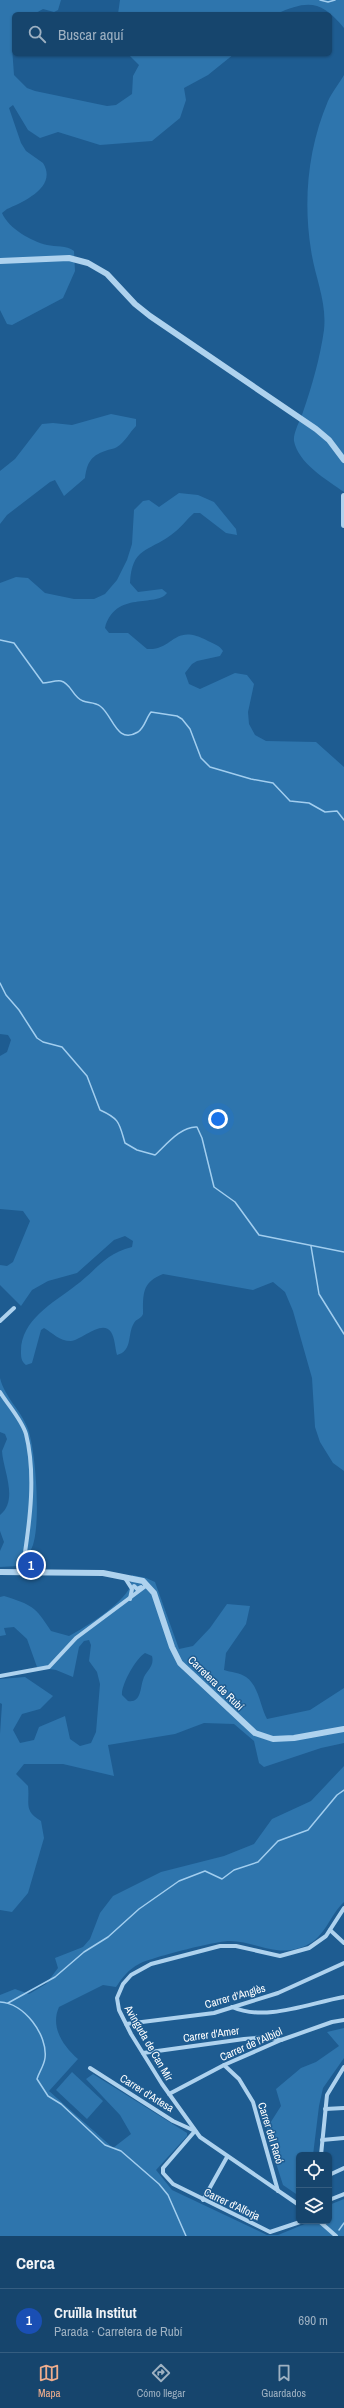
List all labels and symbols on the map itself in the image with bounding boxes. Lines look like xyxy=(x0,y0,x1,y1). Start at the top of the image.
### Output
your location xyxy=(208,1109,228,1129)
pin: 1 xyxy=(18,1550,44,1580)
street label: Carretera de Rubí xyxy=(185,1653,247,1713)
street label: Carrer d'Anglès xyxy=(203,1981,267,2011)
street label: Avinguda de Can Mir xyxy=(121,2002,176,2083)
street label: Carrer d'Amer xyxy=(182,2023,240,2045)
street label: Carrer de l'Albiol xyxy=(218,2024,284,2064)
street label: Carrer d'Artesa xyxy=(117,2071,177,2115)
street label: Carrer del Racó xyxy=(255,2101,287,2165)
street label: Carrer d'Alforja xyxy=(202,2185,262,2223)

